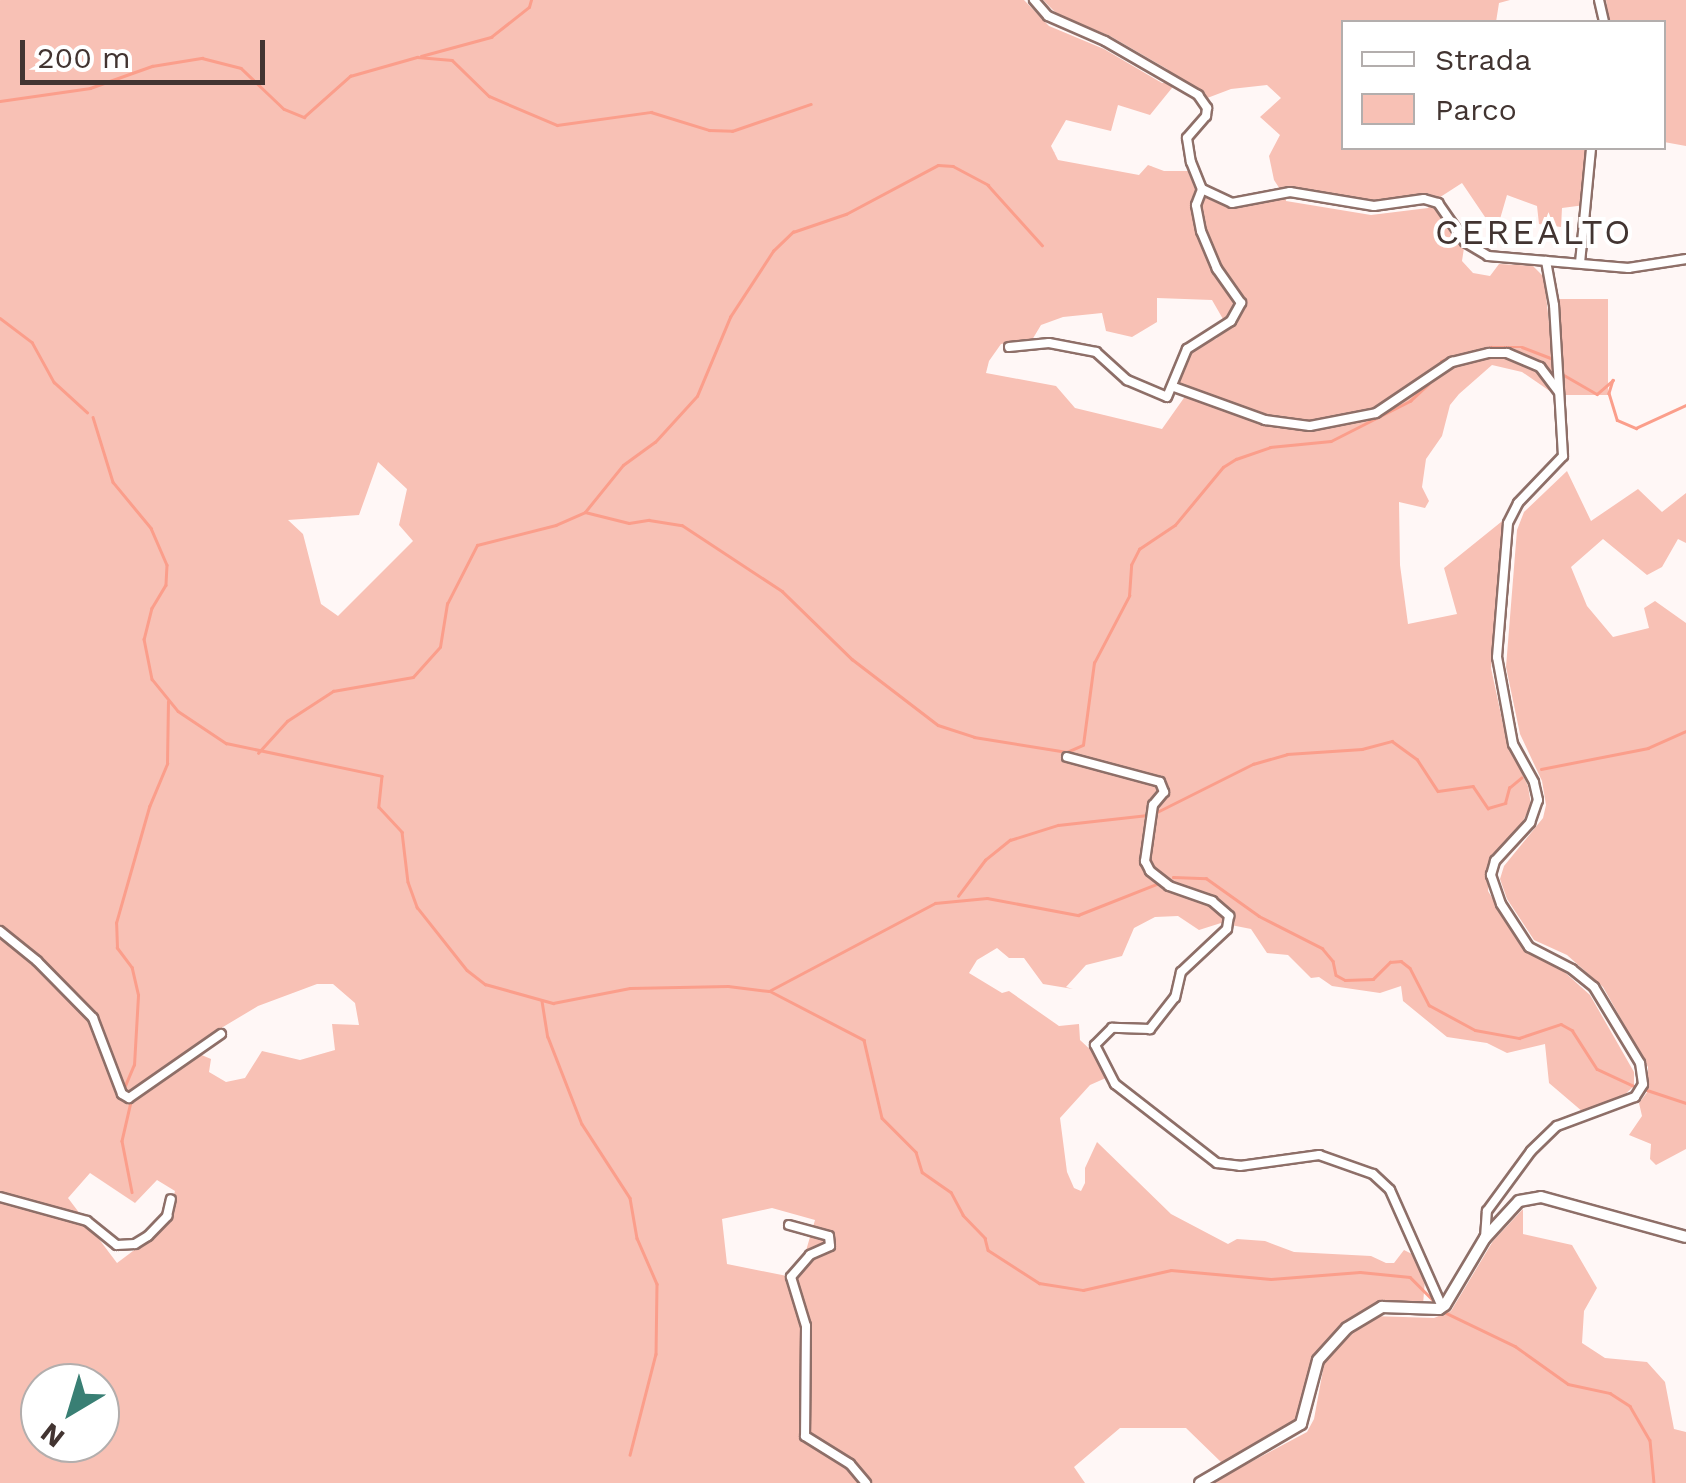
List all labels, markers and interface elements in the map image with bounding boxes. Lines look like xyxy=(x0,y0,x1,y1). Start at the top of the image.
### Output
scale bar xyxy=(25,20,270,82)
legend xyxy=(1341,20,1666,150)
text: 200 m xyxy=(37,40,131,75)
text: Strada xyxy=(1435,42,1531,77)
text: Parco xyxy=(1435,92,1517,127)
district label: CEREALTO xyxy=(1435,211,1633,253)
north arrow xyxy=(20,1363,120,1463)
text: N xyxy=(34,1416,71,1455)

